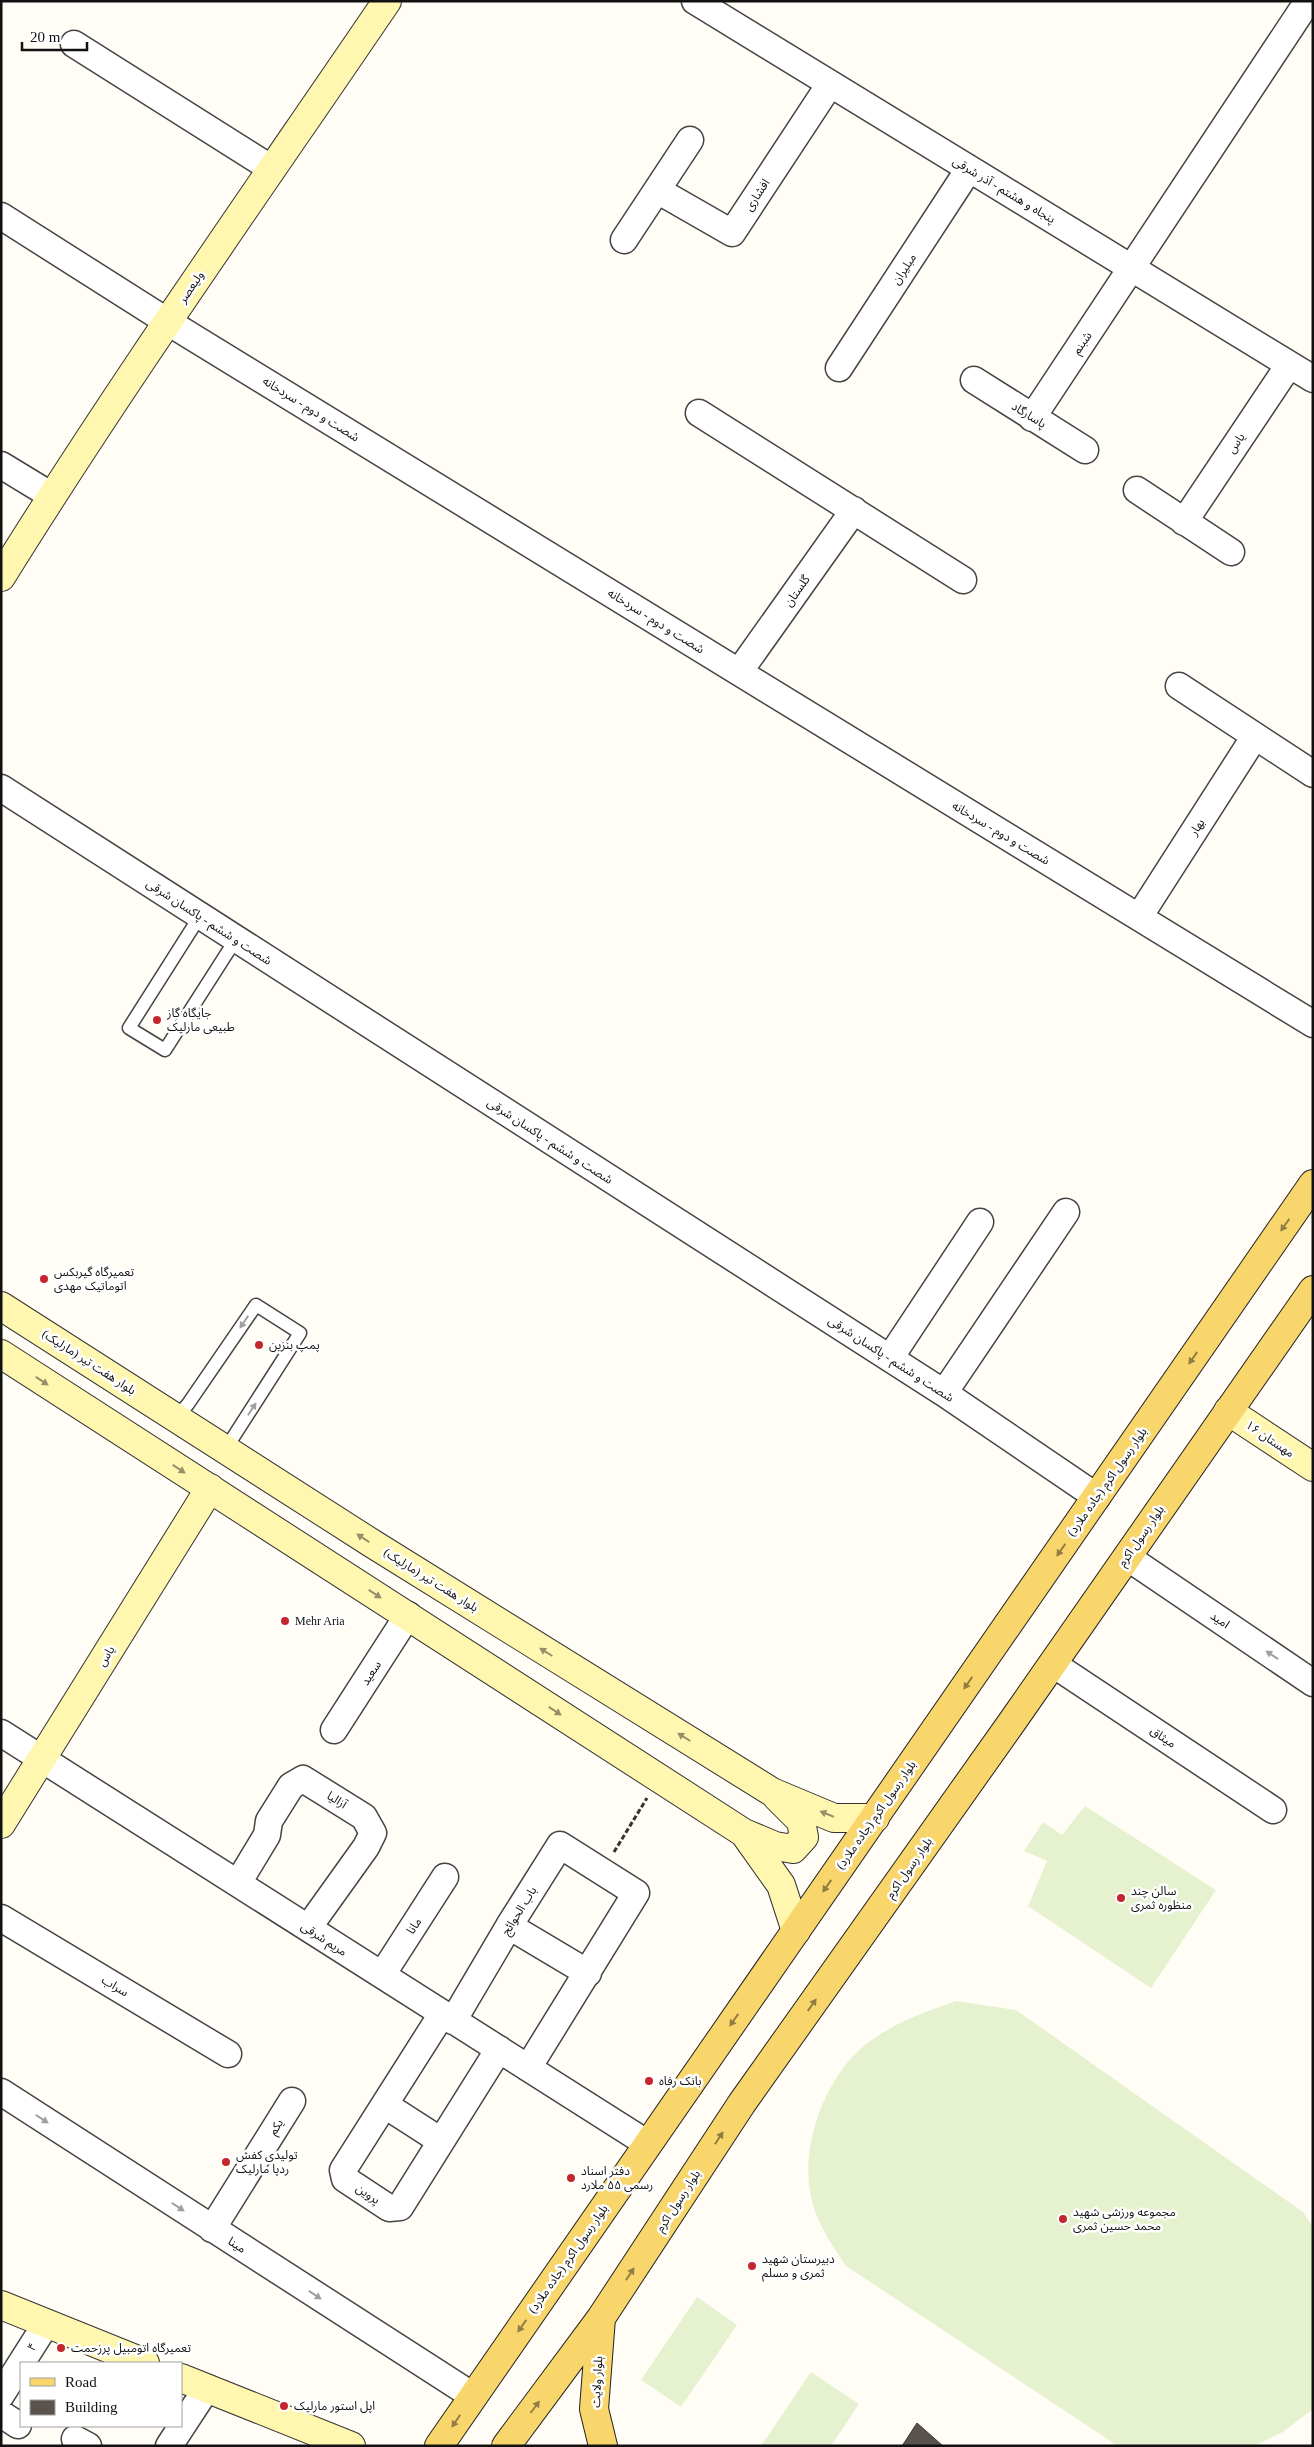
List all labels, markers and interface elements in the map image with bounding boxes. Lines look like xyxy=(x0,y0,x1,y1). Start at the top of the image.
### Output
scale bar xyxy=(22,20,88,52)
text: 20 m xyxy=(30,29,61,45)
street label: پنجاه و هشتم - آذر شرقی xyxy=(949,154,1058,228)
street label: افشاری xyxy=(741,176,773,214)
street label: مبلیران xyxy=(889,251,919,287)
street label: ولیعصر xyxy=(175,268,207,306)
street label: شبنم xyxy=(1069,329,1096,358)
street label: شصت و دوم - سردخانه xyxy=(259,374,362,446)
street label: پاسارگاد xyxy=(1009,399,1049,432)
street label: یاس xyxy=(1224,430,1248,456)
street label: گلستان xyxy=(781,572,813,609)
street label: شصت و دوم - سردخانه xyxy=(604,586,707,658)
street label: شصت و دوم - سردخانه xyxy=(949,798,1052,869)
street label: بهار xyxy=(1186,816,1208,839)
street label: شصت و ششم - پاکسان شرقی xyxy=(143,876,274,969)
place label: جایگاه گاز طبیعی مارلیک xyxy=(166,1006,235,1034)
marker: جایگاه گاز طبیعی مارلیک xyxy=(151,1014,163,1026)
street label: شصت و ششم - پاکسان شرقی xyxy=(484,1095,615,1188)
one-way arrow xyxy=(1280,1218,1290,1231)
place label: تعمیرگاه گیربکس اتوماتیک مهدی xyxy=(54,1265,135,1293)
marker: تعمیرگاه گیربکس اتوماتیک مهدی xyxy=(38,1273,50,1285)
street label: شصت و ششم - پاکسان شرقی xyxy=(825,1313,956,1406)
one-way arrow xyxy=(239,1315,249,1329)
street label: بلوار هفت تیر (مارلیک) xyxy=(40,1327,138,1398)
place label: پمپ بنزین xyxy=(269,1338,320,1353)
marker: پمپ بنزین xyxy=(253,1339,265,1351)
one-way arrow xyxy=(1188,1352,1198,1365)
one-way arrow xyxy=(36,1376,49,1386)
one-way arrow xyxy=(247,1402,257,1415)
street label: مهستان ۱۶ xyxy=(1243,1418,1297,1460)
street label: بلوار رسول اکرم (جاده ملارد) xyxy=(1064,1425,1150,1539)
one-way arrow xyxy=(172,1464,186,1473)
street label: بلوار رسول اکرم xyxy=(1115,1503,1167,1569)
one-way arrow xyxy=(357,1533,370,1543)
one-way arrow xyxy=(1056,1543,1066,1556)
street label: بلوار هفت تیر (مارلیک) xyxy=(381,1545,481,1615)
one-way arrow xyxy=(368,1589,381,1599)
street label: امید xyxy=(1208,1609,1232,1632)
place label: Mehr Aria xyxy=(295,1614,345,1628)
marker: Mehr Aria xyxy=(279,1615,291,1627)
street label: یاس xyxy=(94,1643,118,1669)
one-way arrow xyxy=(540,1647,553,1656)
one-way arrow xyxy=(1266,1650,1279,1660)
street label: سعید xyxy=(358,1658,384,1688)
one-way arrow xyxy=(963,1676,973,1690)
one-way arrow xyxy=(549,1706,562,1716)
street label: میثاق xyxy=(1147,1723,1179,1751)
one-way arrow xyxy=(678,1733,691,1742)
street label: بلوار رسول اکرم (جاده ملارد) xyxy=(833,1758,919,1872)
street label: آزالیا xyxy=(324,1789,350,1812)
one-way arrow xyxy=(820,1810,834,1818)
street label: بلوار رسول اکرم xyxy=(883,1835,935,1901)
one-way arrow xyxy=(822,1879,832,1893)
street label: باب الحوائج xyxy=(499,1884,541,1939)
place label: سالن چند منظوره ثمری xyxy=(1131,1884,1192,1912)
marker: سالن چند منظوره ثمری xyxy=(1115,1892,1127,1904)
street label: مانا xyxy=(404,1915,424,1937)
street label: مریم شرقی xyxy=(297,1919,350,1961)
street label: سراب xyxy=(99,1973,131,2000)
one-way arrow xyxy=(807,1998,817,2012)
one-way arrow xyxy=(729,2013,739,2026)
place label: بانک رفاه xyxy=(659,2074,701,2088)
marker: بانک رفاه xyxy=(643,2075,655,2087)
one-way arrow xyxy=(35,2114,49,2123)
street label: یکم xyxy=(266,2116,288,2139)
one-way arrow xyxy=(714,2132,724,2145)
place label: تولیدی کفش ردپا مارلیک xyxy=(236,2148,298,2177)
marker: تولیدی کفش ردپا مارلیک xyxy=(220,2156,232,2168)
place label: دفتر اسناد رسمی ۵۵ ملارد xyxy=(581,2164,653,2192)
street label: بلوار رسول اکرم xyxy=(653,2167,705,2236)
marker: دفتر اسناد رسمی ۵۵ ملارد xyxy=(565,2172,577,2184)
street label: پروین xyxy=(353,2181,383,2208)
one-way arrow xyxy=(172,2202,185,2212)
street label: بلوار رسول اکرم (جاده ملارد) xyxy=(525,2202,613,2317)
place label: مجموعه ورزشی شهید محمد حسین ثمری xyxy=(1073,2205,1176,2233)
marker: مجموعه ورزشی شهید محمد حسین ثمری xyxy=(1057,2213,1069,2225)
street label: مینا xyxy=(225,2234,249,2256)
place label: دبیرستان شهید ثمری و مسلم xyxy=(762,2252,835,2282)
marker: دبیرستان شهید ثمری و مسلم xyxy=(746,2260,758,2272)
one-way arrow xyxy=(625,2268,635,2281)
one-way arrow xyxy=(308,2290,322,2300)
one-way arrow xyxy=(517,2319,527,2333)
street label: ۴ xyxy=(24,2340,40,2354)
place label: تعمیرگاه اتومبیل پرزحمت xyxy=(71,2341,191,2356)
marker: تعمیرگاه اتومبیل پرزحمت xyxy=(55,2342,67,2354)
street label: بلوار ولایت xyxy=(589,2356,605,2408)
legend xyxy=(20,2362,182,2427)
text: Road xyxy=(65,2374,97,2390)
text: Building xyxy=(65,2399,118,2415)
place label: اپل استور مارلیک xyxy=(294,2399,375,2414)
marker: اپل استور مارلیک xyxy=(278,2400,290,2412)
one-way arrow xyxy=(530,2401,541,2414)
one-way arrow xyxy=(451,2414,461,2428)

